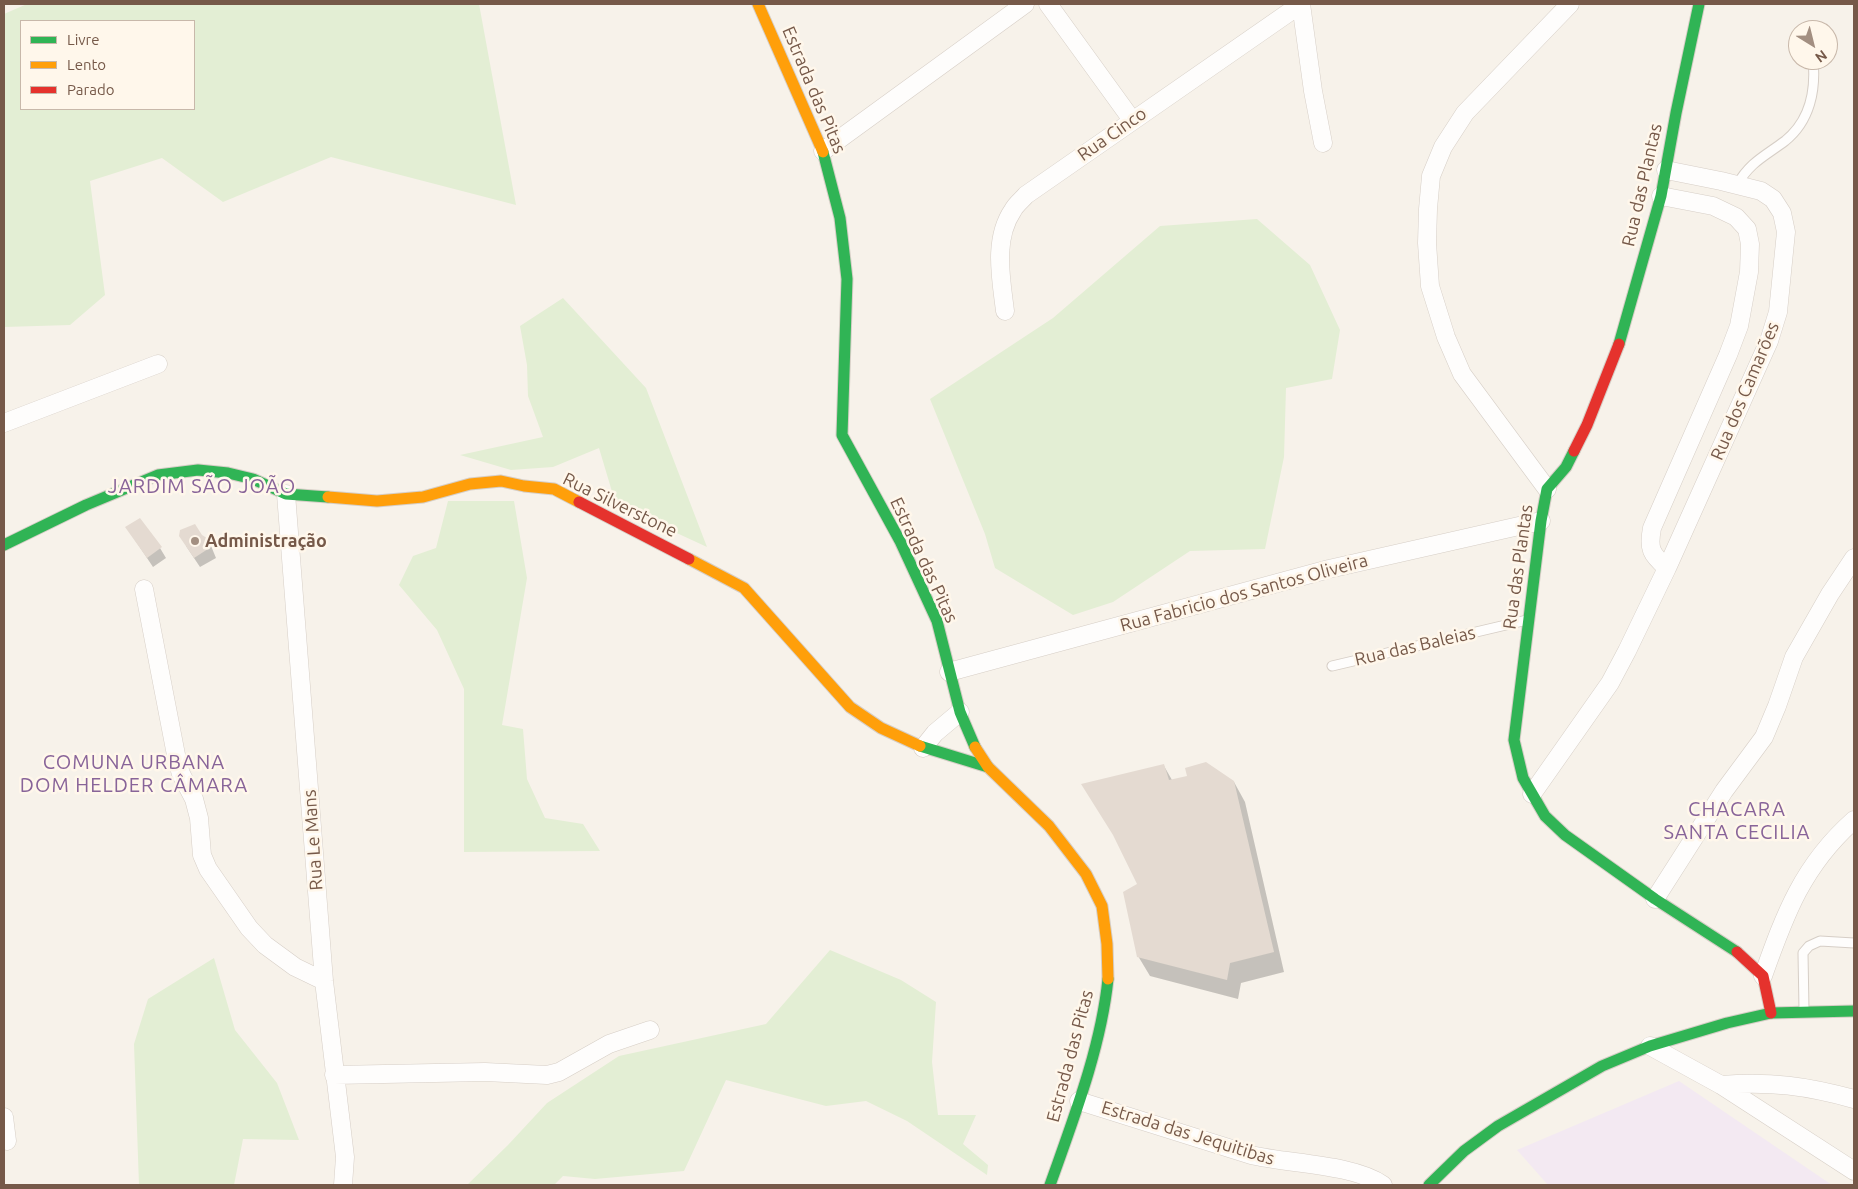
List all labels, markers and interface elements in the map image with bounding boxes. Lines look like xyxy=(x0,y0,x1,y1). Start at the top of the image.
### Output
legend xyxy=(20,20,195,110)
north arrow xyxy=(1788,20,1838,70)
street label: Estrada das Pitas xyxy=(778,23,850,157)
text: Livre xyxy=(67,31,100,48)
text: N xyxy=(1812,47,1830,66)
text: Lento xyxy=(67,56,106,73)
text: Parado xyxy=(67,81,114,98)
street label: Rua Cinco xyxy=(1073,102,1151,166)
street label: Rua das Plantas xyxy=(1617,121,1667,249)
street label: Rua dos Camarões xyxy=(1706,319,1784,463)
street label: Rua Silverstone xyxy=(559,468,681,542)
district label: JARDIM SÃO JOÃO xyxy=(106,474,298,498)
street label: Estrada das Pitas xyxy=(885,494,963,626)
street label: Rua das Plantas xyxy=(1499,503,1537,631)
place label: Administração xyxy=(205,530,327,552)
marker: Administração xyxy=(189,535,201,547)
street label: Rua Fabricio dos Santos Oliveira xyxy=(1118,549,1370,637)
street label: Rua das Baleias xyxy=(1352,622,1478,670)
district label: COMUNA URBANA DOM HELDER CÂMARA xyxy=(18,750,250,797)
street label: Rua Le Mans xyxy=(299,789,327,891)
district label: CHACARA SANTA CECILIA xyxy=(1662,797,1812,844)
street label: Estrada das Pitas xyxy=(1042,988,1098,1124)
street label: Estrada das Jequitibas xyxy=(1099,1096,1277,1170)

